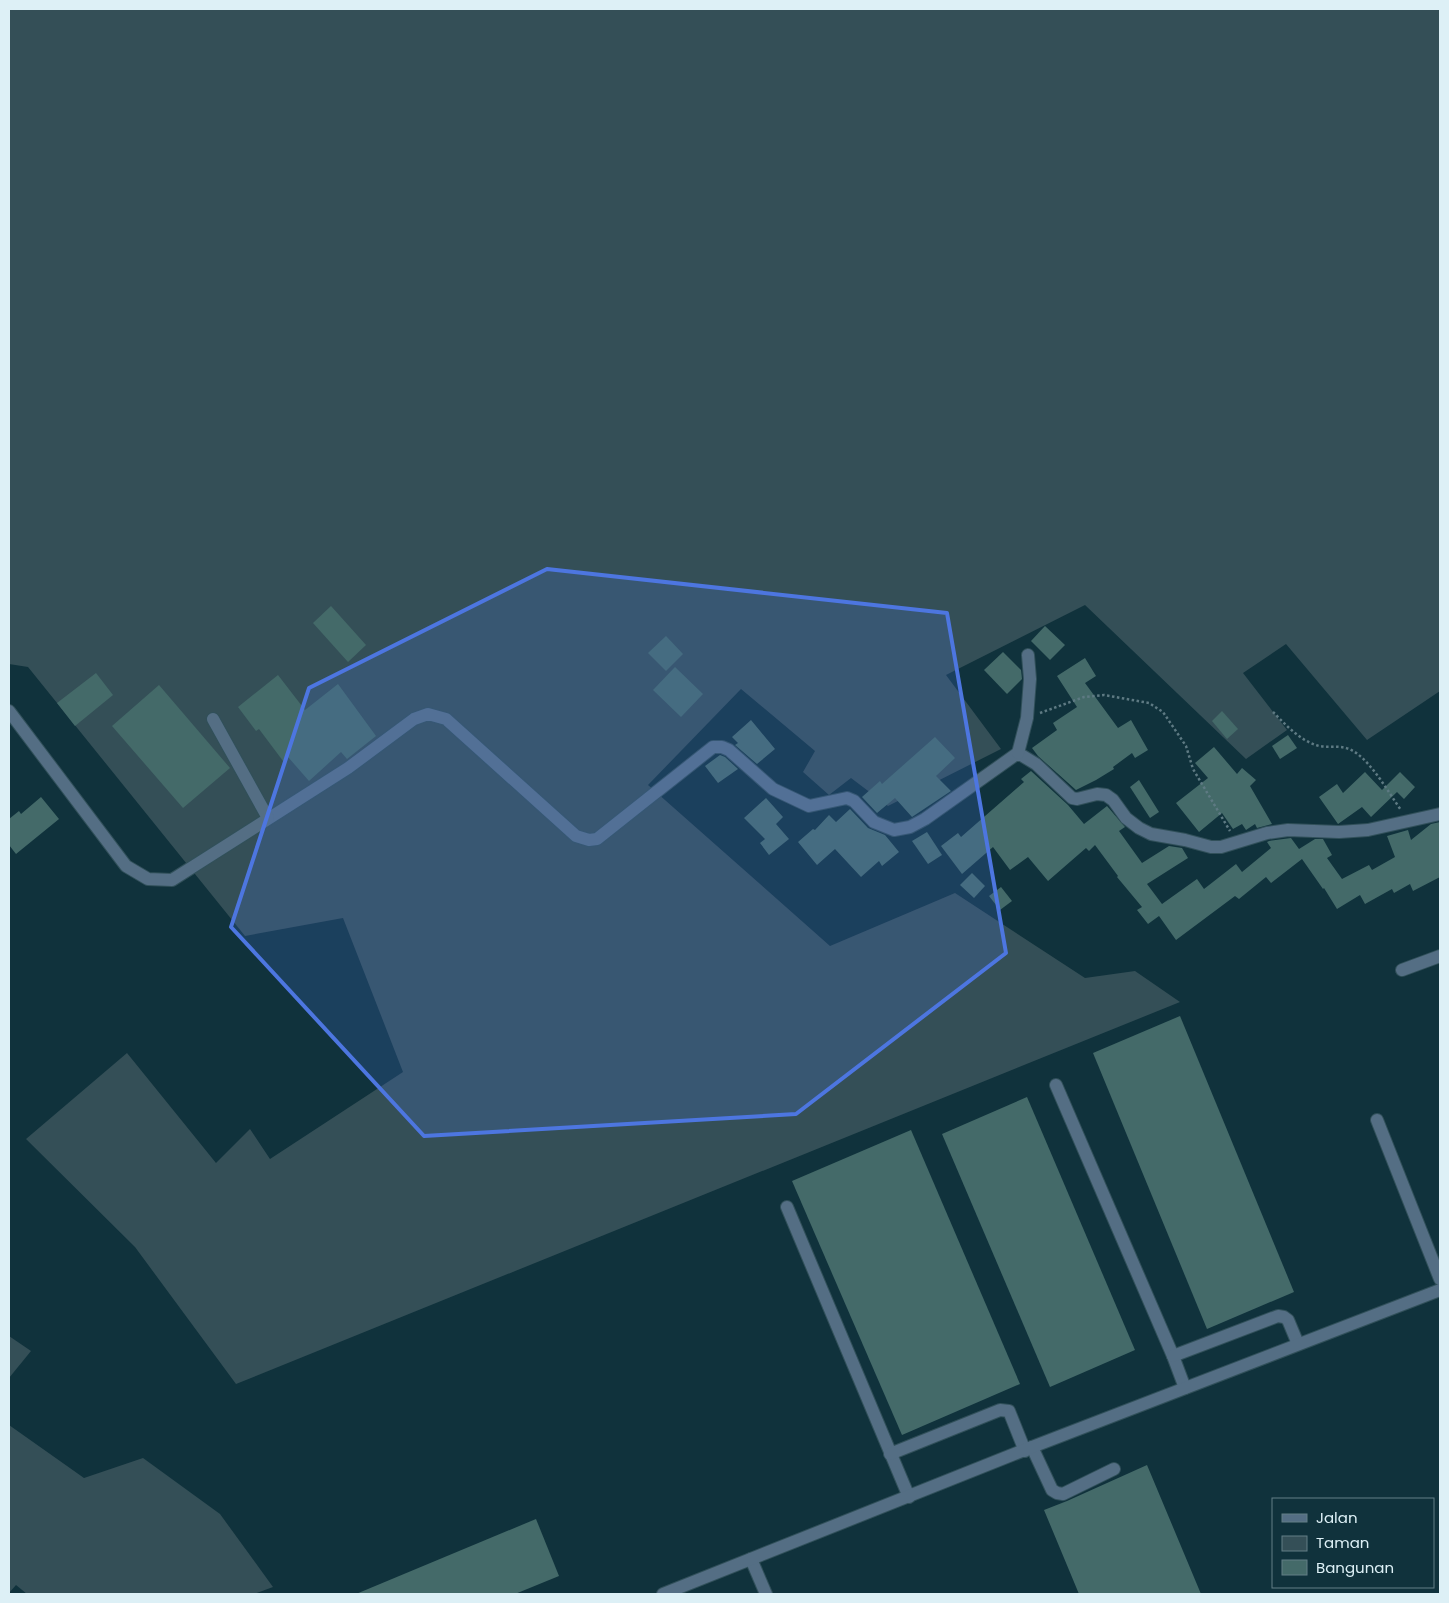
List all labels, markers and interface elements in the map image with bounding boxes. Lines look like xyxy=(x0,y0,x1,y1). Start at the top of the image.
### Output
legend xyxy=(1272,1498,1434,1588)
text: Jalan xyxy=(1316,1507,1358,1528)
text: Taman xyxy=(1316,1532,1369,1553)
text: Bangunan xyxy=(1316,1557,1394,1578)

